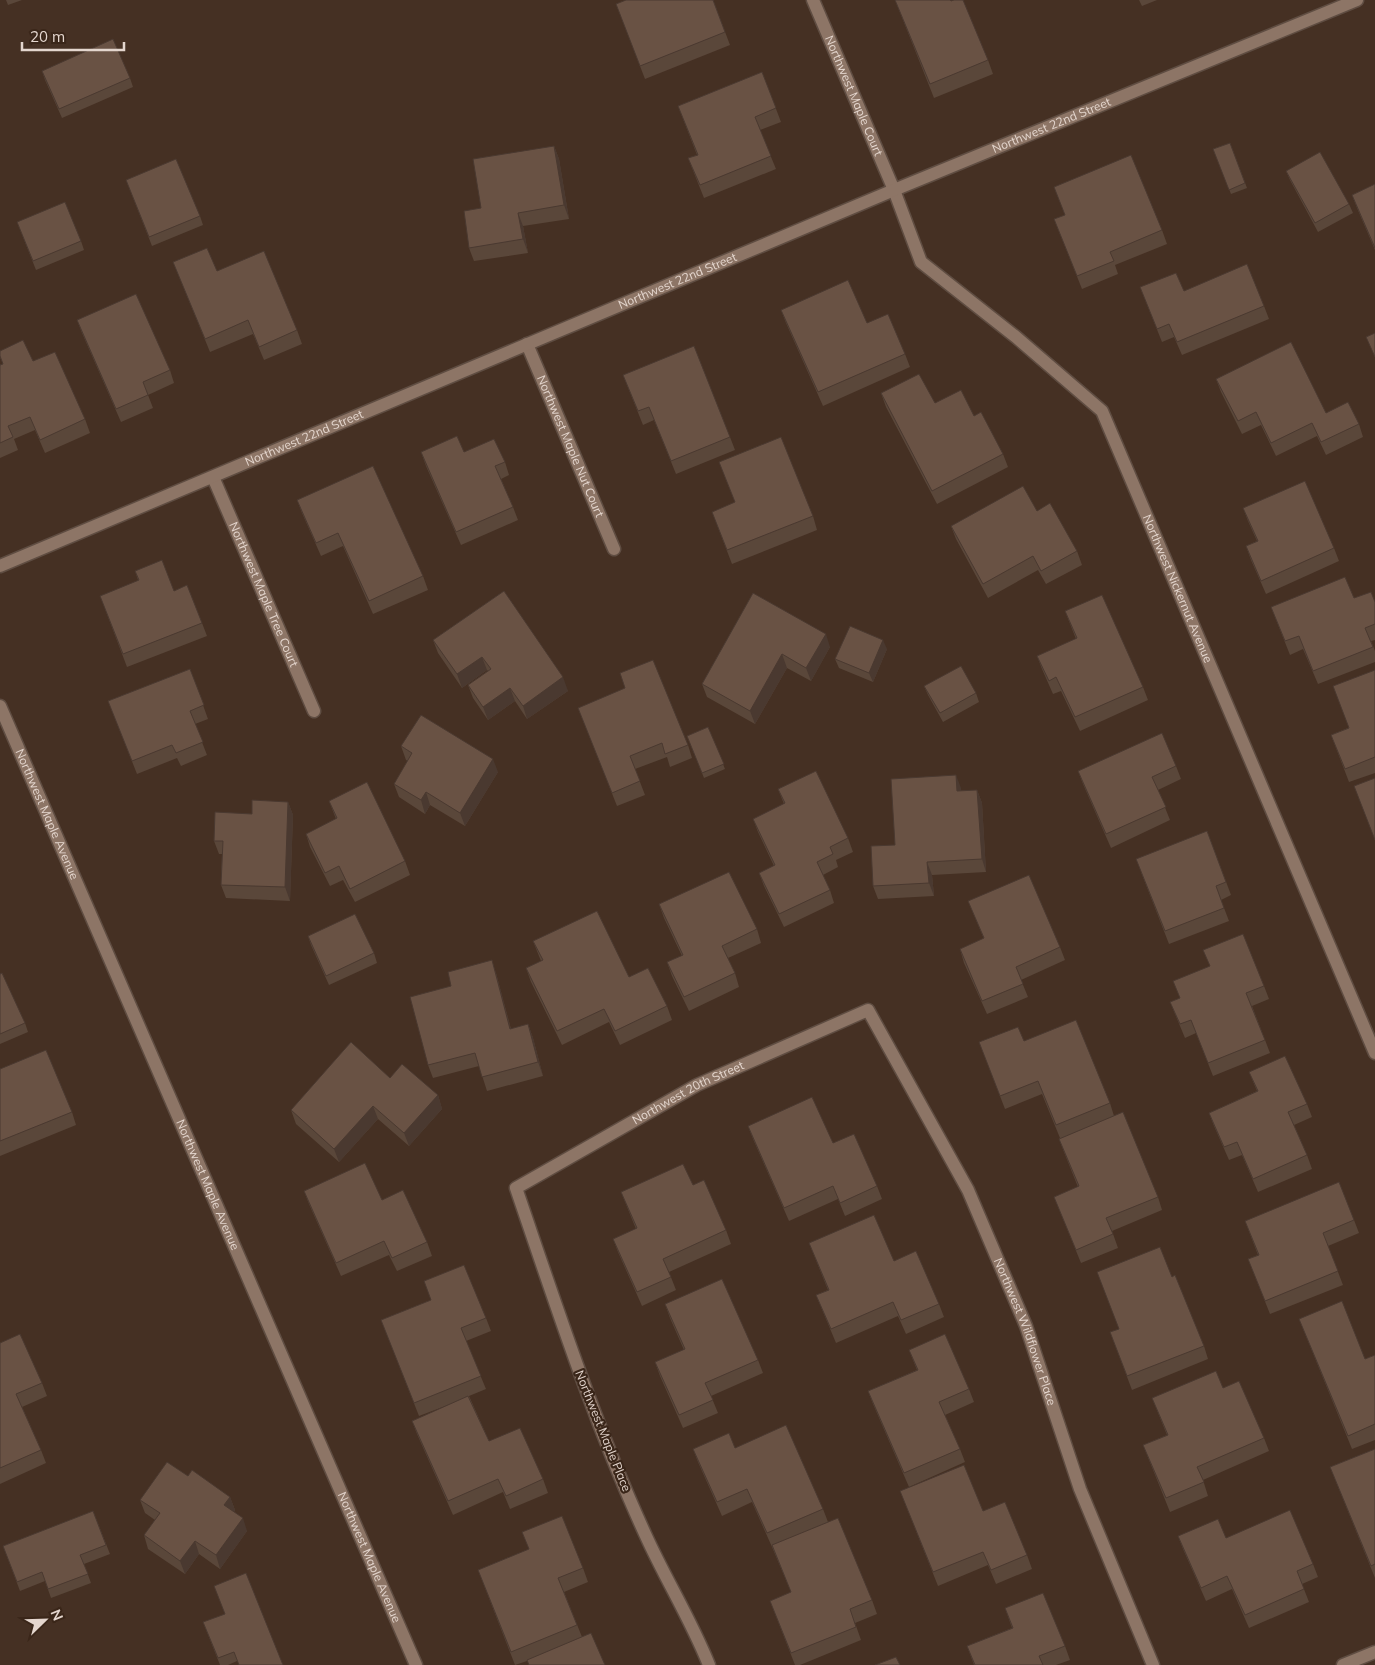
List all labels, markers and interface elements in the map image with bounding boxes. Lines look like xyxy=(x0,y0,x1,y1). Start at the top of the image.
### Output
scale bar xyxy=(22,20,125,52)
text: 20 m xyxy=(30,27,65,46)
street label: Northwest Maple Court xyxy=(822,33,887,158)
street label: Northwest 22nd Street xyxy=(990,94,1113,156)
street label: Northwest 22nd Street xyxy=(616,249,739,312)
street label: Northwest Maple Nut Court xyxy=(534,373,608,519)
street label: Northwest 22nd Street xyxy=(243,406,365,469)
street label: Northwest Nickernut Avenue xyxy=(1140,512,1216,665)
street label: Northwest Maple Tree Court xyxy=(226,520,302,669)
street label: Northwest Maple Avenue xyxy=(12,746,82,882)
street label: Northwest 20th Street xyxy=(629,1057,746,1127)
street label: Northwest Maple Avenue xyxy=(173,1117,243,1252)
street label: Northwest Wildflower Place xyxy=(991,1256,1060,1407)
street label: Northwest Maple Place xyxy=(572,1368,635,1494)
street label: Northwest Maple Avenue xyxy=(335,1490,405,1625)
north arrow xyxy=(20,1595,70,1645)
text: N xyxy=(47,1607,67,1623)

